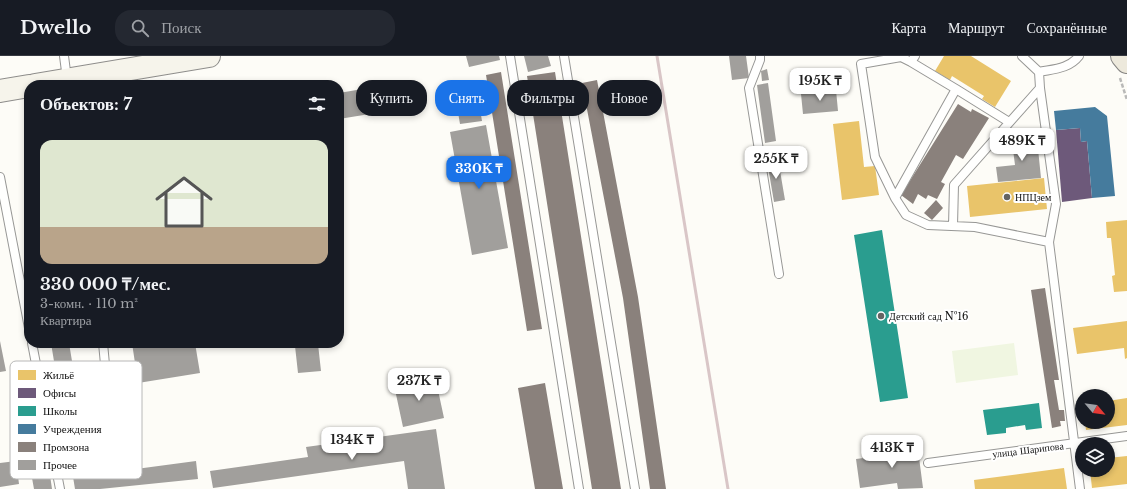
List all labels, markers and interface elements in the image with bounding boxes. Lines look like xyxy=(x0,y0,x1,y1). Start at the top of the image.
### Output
search box xyxy=(115,10,395,46)
text: Dwello xyxy=(20,16,91,39)
icon: search xyxy=(129,17,151,39)
text: Поиск xyxy=(161,18,202,37)
text: Карта xyxy=(891,19,926,37)
text: Маршрут xyxy=(948,19,1004,37)
text: Сохранённые xyxy=(1026,19,1107,37)
pin: 195K ₸ xyxy=(787,68,853,102)
text: 195K ₸ xyxy=(798,72,842,89)
chip: Купить xyxy=(356,80,427,116)
chip: Снять xyxy=(435,80,499,116)
chip: Фильтры xyxy=(507,80,589,116)
chip: Новое xyxy=(597,80,662,116)
icon: filters xyxy=(306,93,328,115)
text: Объектов: 7 xyxy=(40,94,132,115)
pin: 489K ₸ xyxy=(989,128,1055,162)
text: 489K ₸ xyxy=(999,132,1045,149)
pin: 255K ₸ xyxy=(743,146,809,180)
text: 255K ₸ xyxy=(754,150,798,167)
pin: 330K ₸ xyxy=(446,156,512,190)
text: 330K ₸ xyxy=(455,160,503,177)
icon: home xyxy=(148,166,220,238)
place label: НПЦзем xyxy=(1015,191,1052,204)
marker: НПЦзем xyxy=(1002,192,1012,202)
text: 330 000 ₸/мес. xyxy=(40,274,171,295)
text: 3-комн. · 110 m² xyxy=(40,295,138,312)
place label: Детский сад №16 xyxy=(889,310,968,323)
marker: Детский сад №16 xyxy=(876,311,886,321)
text: Квартира xyxy=(40,312,92,329)
legend xyxy=(10,361,142,479)
text: Жильё xyxy=(43,368,74,382)
pin: 237K ₸ xyxy=(386,368,452,402)
text: 237K ₸ xyxy=(397,372,441,389)
text: Офисы xyxy=(43,386,77,400)
north arrow xyxy=(1075,389,1115,429)
map controls xyxy=(1075,389,1115,477)
text: Школы xyxy=(43,404,78,418)
text: Учреждения xyxy=(43,422,102,436)
pin: 134K ₸ xyxy=(319,427,385,461)
text: 134K ₸ xyxy=(330,431,374,448)
pin: 413K ₸ xyxy=(859,435,925,469)
button: layers xyxy=(1075,437,1115,477)
text: 413K ₸ xyxy=(870,439,914,456)
street label: улица Шарипова xyxy=(992,439,1065,461)
text: Промзона xyxy=(43,440,89,454)
text: Прочее xyxy=(43,458,77,472)

